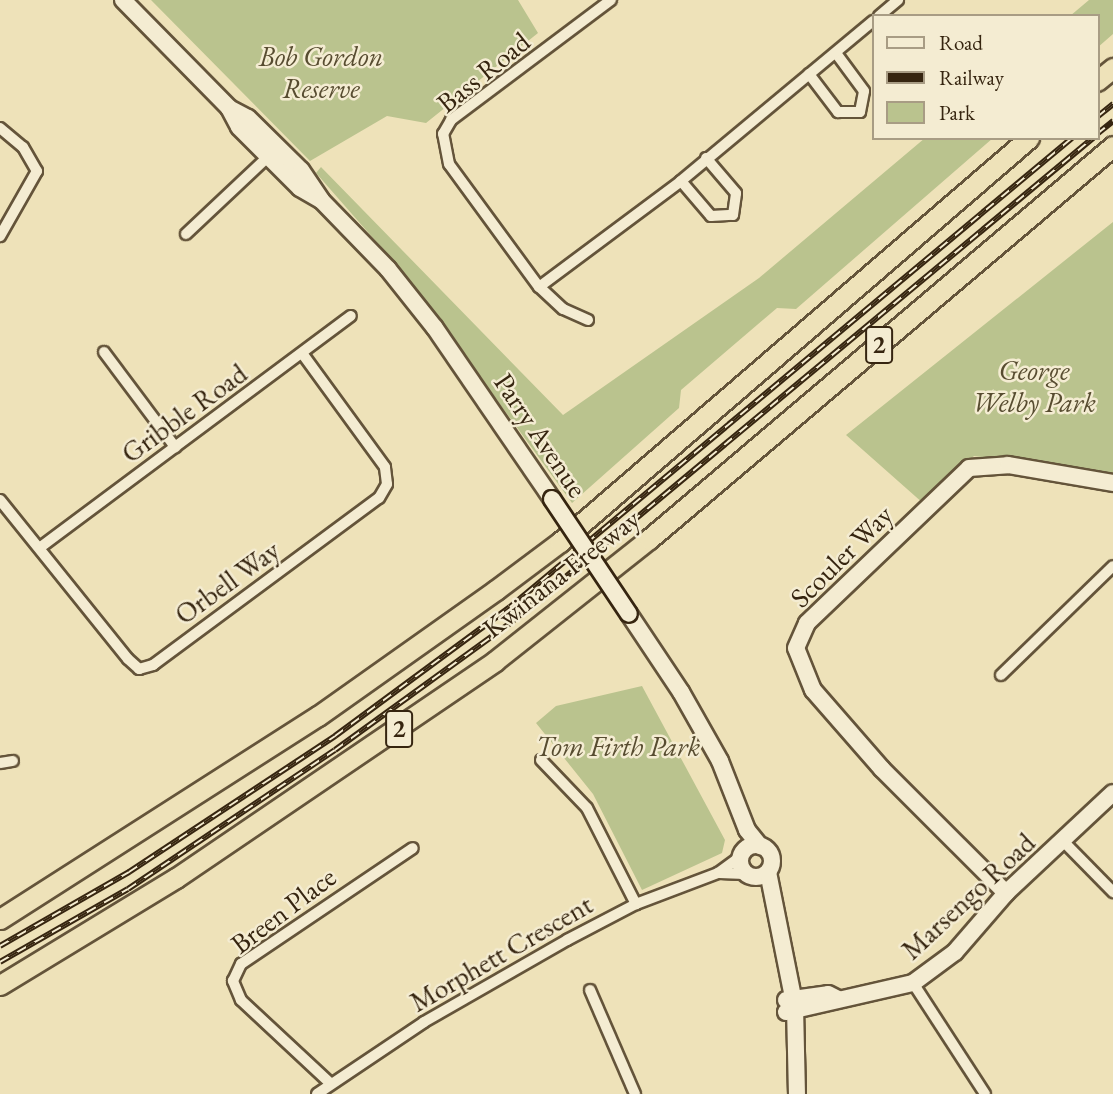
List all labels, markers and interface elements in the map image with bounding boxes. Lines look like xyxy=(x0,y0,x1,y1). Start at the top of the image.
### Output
legend xyxy=(872,14,1099,140)
street label: Bass Road xyxy=(430,24,536,120)
text: Road xyxy=(939,29,983,56)
park label: Bob Gordon Reserve xyxy=(259,39,383,105)
text: Railway xyxy=(939,64,1004,91)
text: Park xyxy=(939,99,975,126)
road number: 2 xyxy=(865,322,893,368)
park label: George Welby Park xyxy=(972,353,1096,419)
street label: Gribble Road xyxy=(115,356,253,470)
street label: Parry Avenue xyxy=(487,367,595,503)
street label: Scouler Way xyxy=(783,498,899,614)
street label: Kwinana Freeway xyxy=(476,501,646,645)
street label: Orbell Way xyxy=(168,533,286,631)
road number: 2 xyxy=(385,706,413,751)
park label: Tom Firth Park xyxy=(536,729,700,763)
street label: Marsengo Road xyxy=(894,826,1042,966)
street label: Breen Place xyxy=(224,860,342,960)
street label: Morphett Crescent xyxy=(404,887,598,1019)

